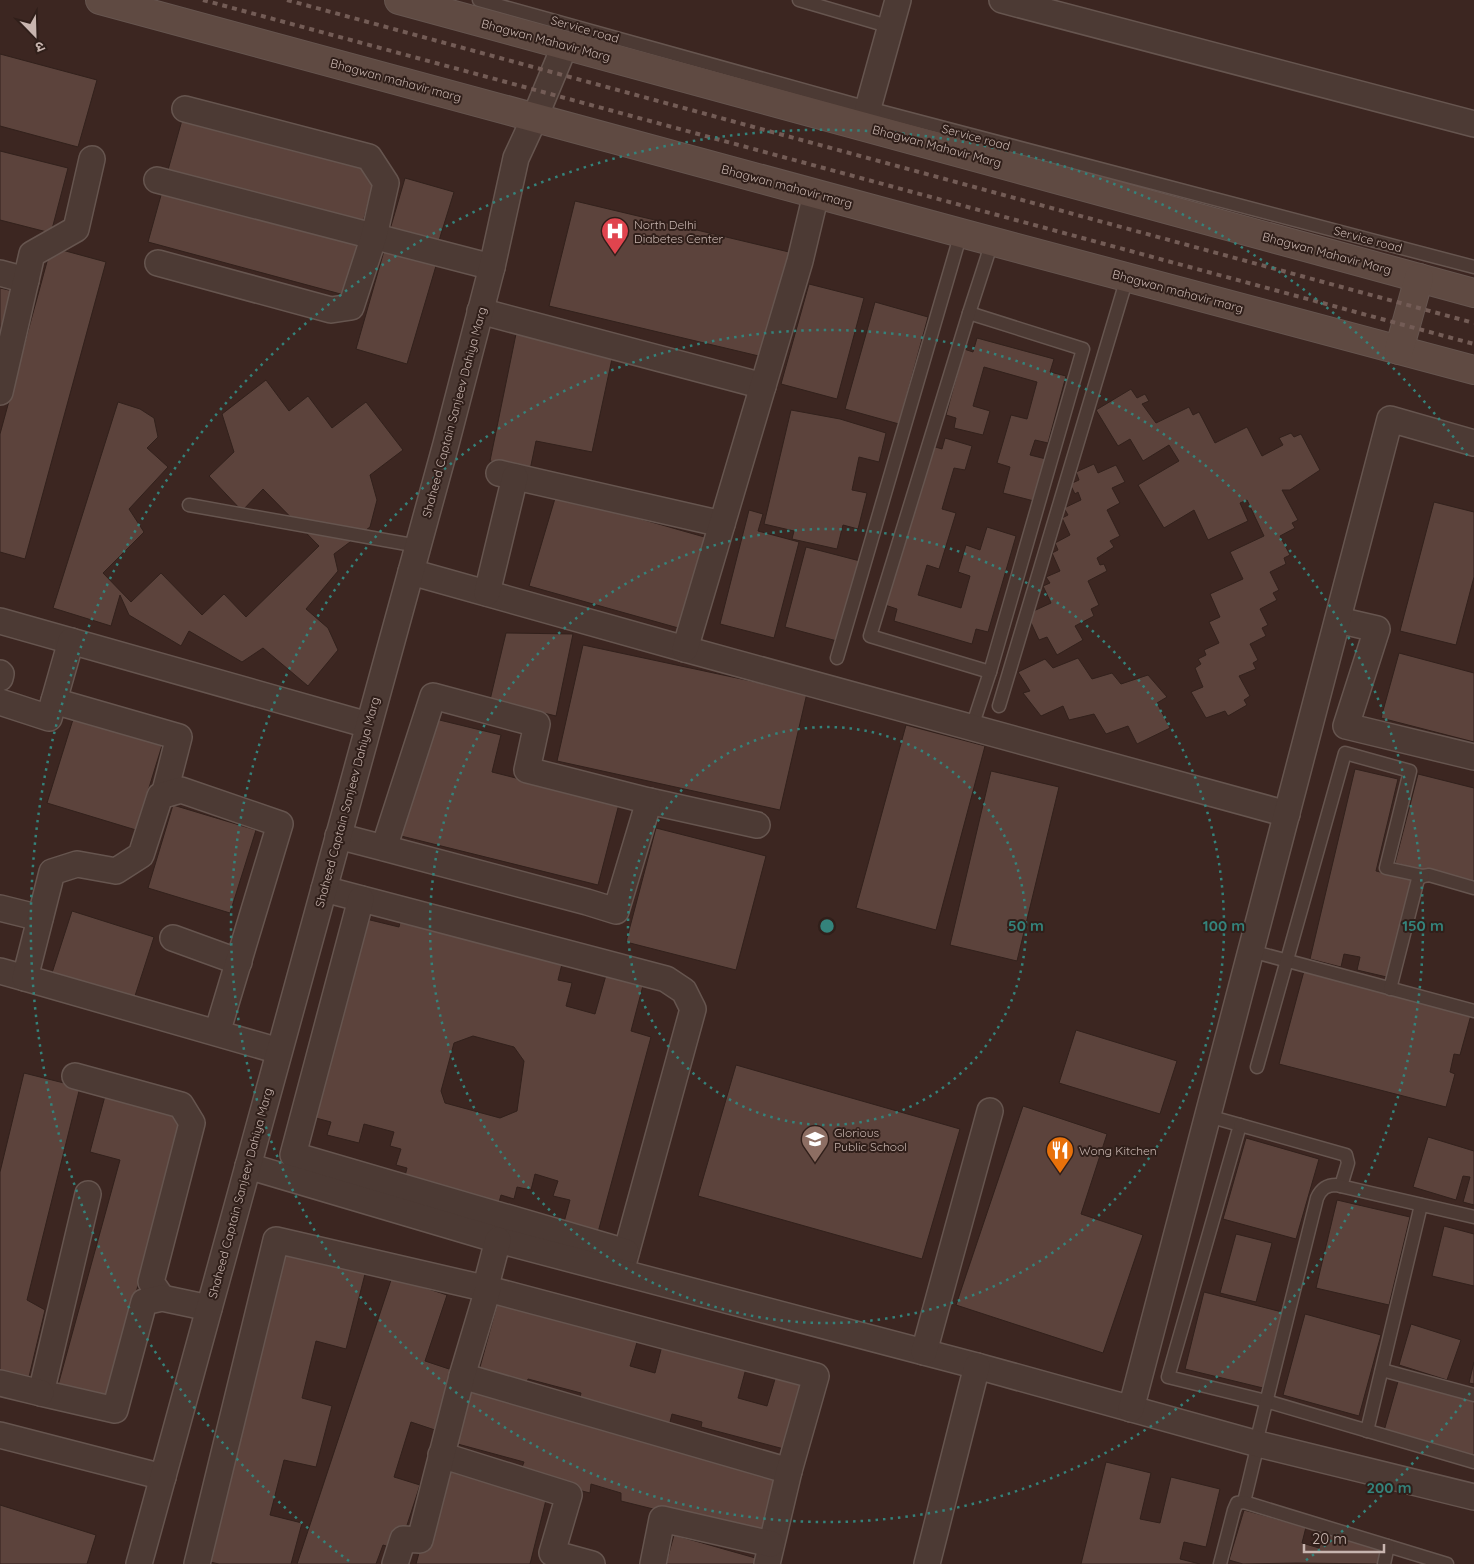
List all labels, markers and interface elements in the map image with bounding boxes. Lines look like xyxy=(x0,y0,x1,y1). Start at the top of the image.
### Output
north arrow xyxy=(10,10,60,60)
street label: Service road xyxy=(549,12,621,46)
street label: Bhagwan Mahavir Marg xyxy=(480,16,612,64)
text: उ xyxy=(32,37,47,57)
street label: Bhagwan mahavir marg xyxy=(329,55,463,105)
street label: Service road xyxy=(940,121,1012,153)
street label: Bhagwan Mahavir Marg xyxy=(871,122,1003,170)
street label: Bhagwan mahavir marg xyxy=(720,161,854,211)
hospital icon: North Delhi Diabetes Center xyxy=(600,216,630,255)
place label: North Delhi Diabetes Center xyxy=(634,217,724,246)
street label: Service road xyxy=(1332,223,1404,255)
street label: Bhagwan Mahavir Marg xyxy=(1261,229,1393,277)
street label: Bhagwan mahavir marg xyxy=(1111,266,1245,316)
street label: Shaheed Captain Sanjeev Dahiya Marg xyxy=(419,305,489,519)
street label: Shaheed Captain Sanjeev Dahiya Marg xyxy=(312,695,382,909)
text: 50 m xyxy=(1008,916,1044,935)
text: 100 m xyxy=(1203,916,1245,935)
text: 150 m xyxy=(1402,916,1444,935)
centre of rings xyxy=(818,917,836,935)
street label: Shaheed Captain Sanjeev Dahiya Marg xyxy=(205,1086,275,1300)
school or university icon: Glorious Public School xyxy=(800,1124,830,1163)
place label: Glorious Public School xyxy=(834,1125,907,1154)
restaurant icon: Wong Kitchen xyxy=(1045,1135,1075,1174)
place label: Wong Kitchen xyxy=(1079,1143,1157,1158)
text: 200 m xyxy=(1367,1478,1412,1497)
scale bar xyxy=(1304,1522,1384,1554)
text: 20 m xyxy=(1312,1529,1347,1548)

